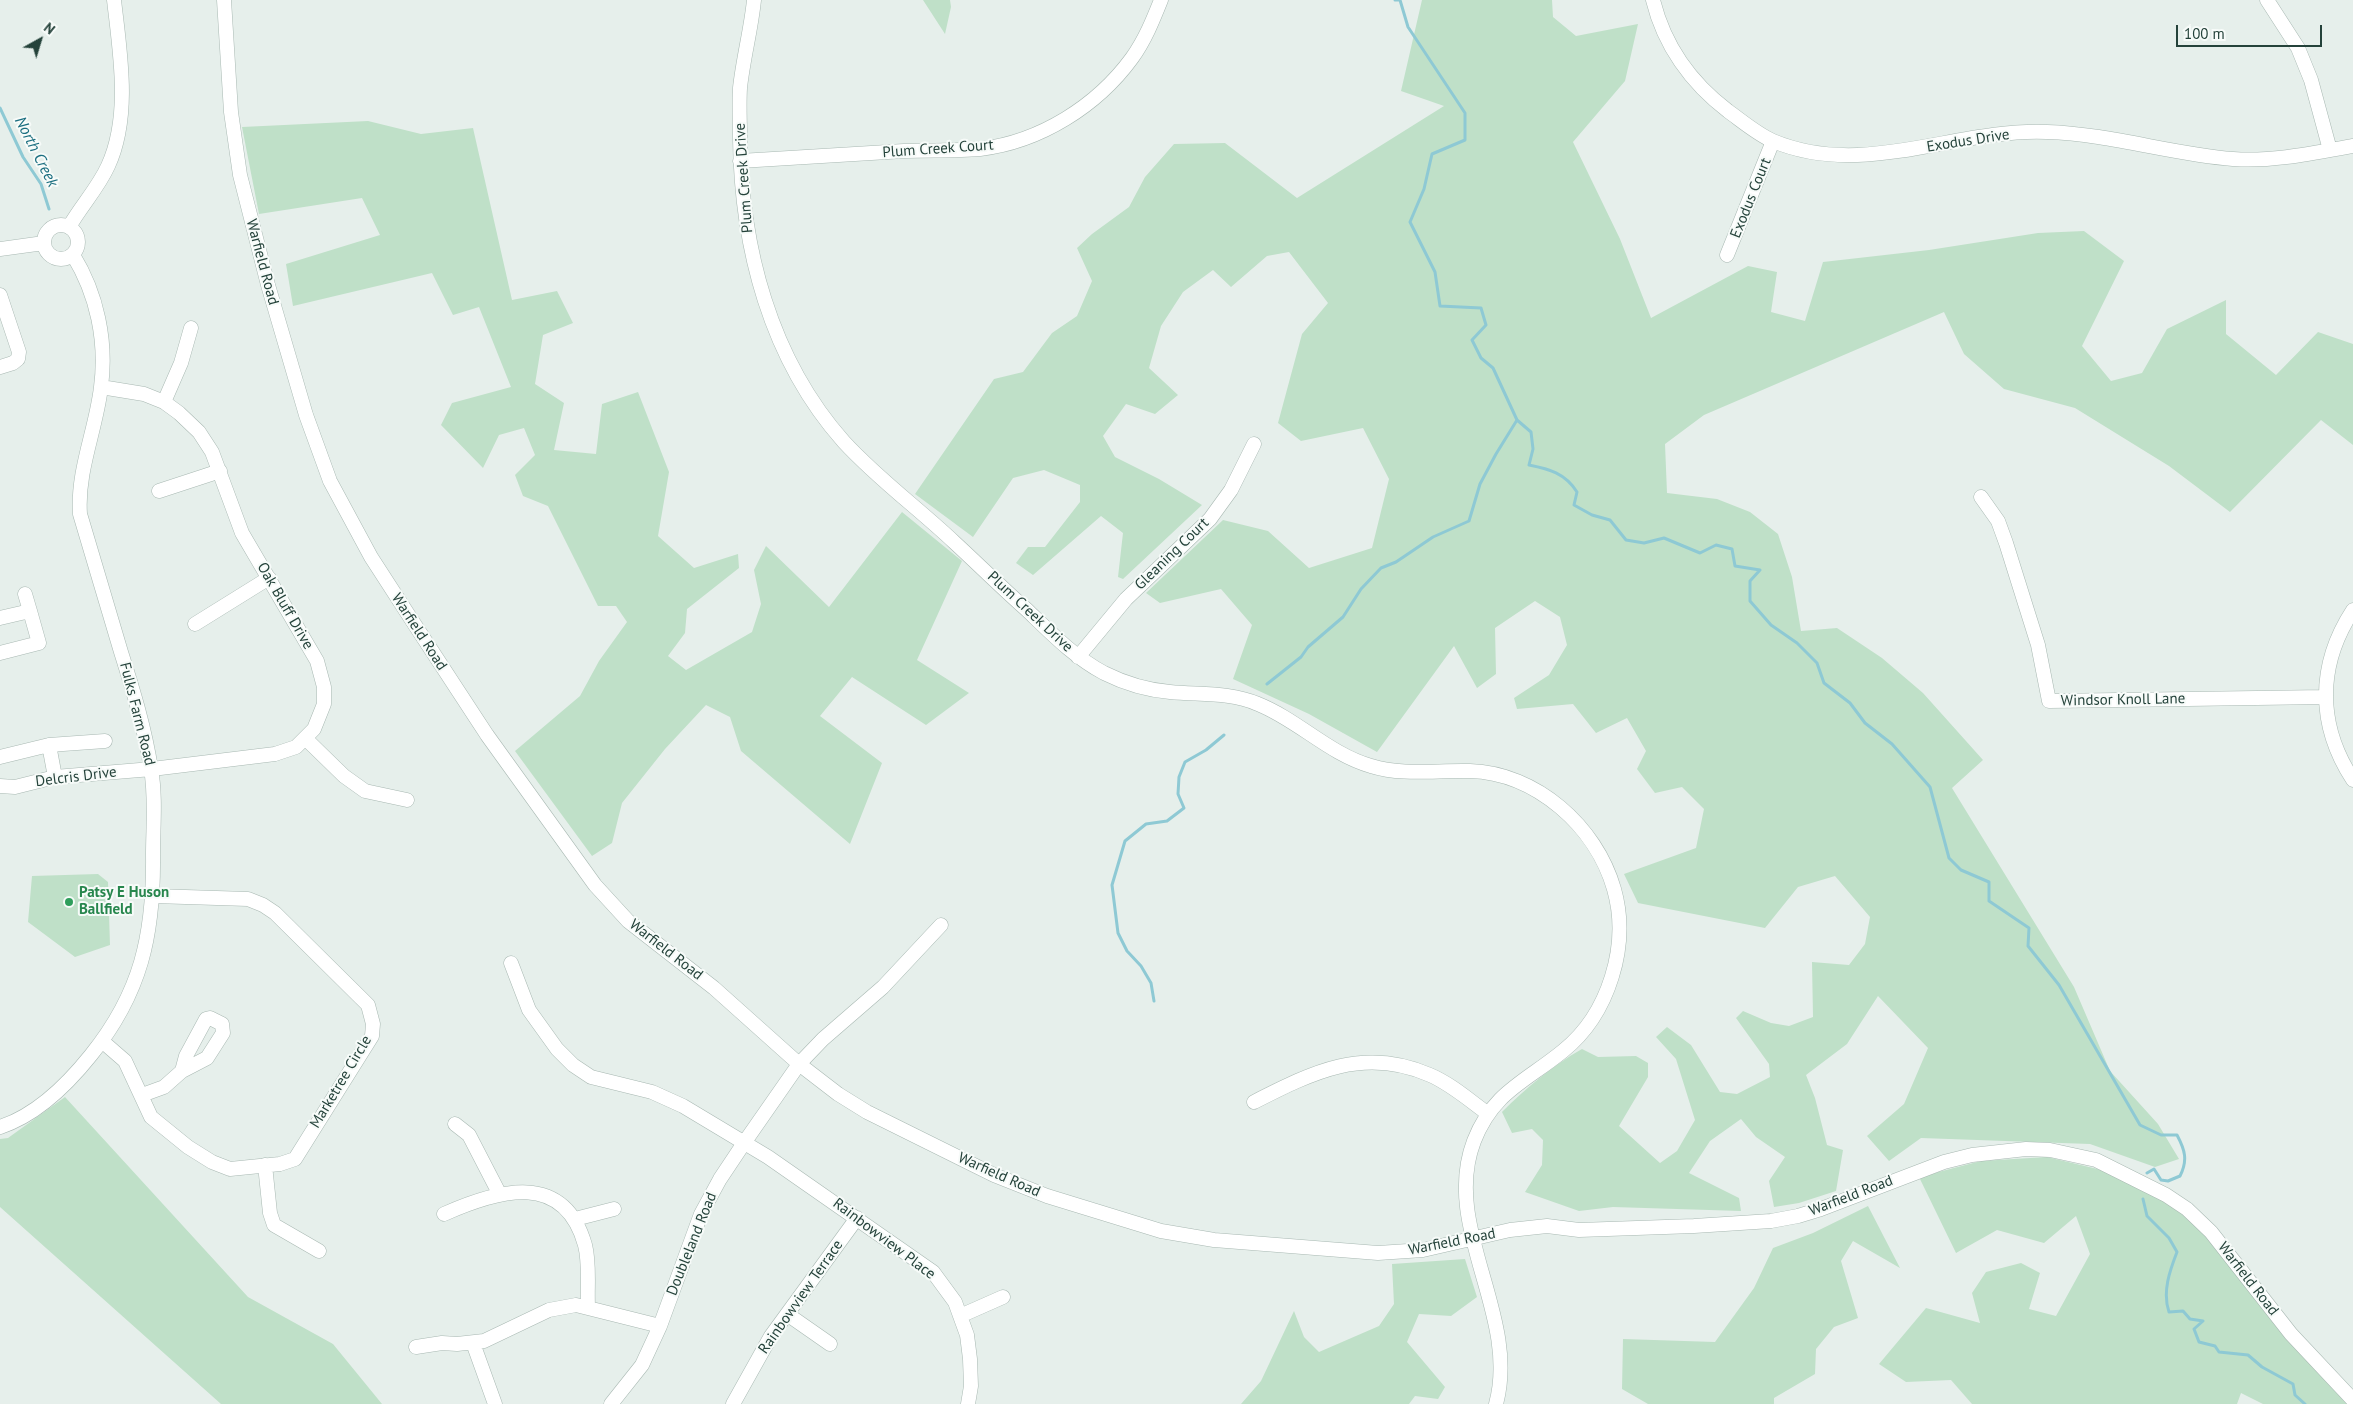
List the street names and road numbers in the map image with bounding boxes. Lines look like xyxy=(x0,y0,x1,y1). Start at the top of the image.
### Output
street label: Plum Creek Drive xyxy=(731,122,757,234)
street label: Exodus Drive xyxy=(1925,126,2011,156)
street label: Plum Creek Court xyxy=(882,136,994,162)
street label: Exodus Court xyxy=(1727,155,1775,241)
street label: Warfield Road xyxy=(242,217,282,307)
street label: Gleaning Court xyxy=(1131,514,1213,594)
street label: Oak Bluff Drive xyxy=(253,559,317,653)
street label: Plum Creek Drive xyxy=(984,568,1076,656)
street label: Warfield Road xyxy=(387,590,451,674)
street label: Fulks Farm Road xyxy=(115,660,159,768)
street label: Windsor Knoll Lane xyxy=(2061,690,2185,710)
street label: Delcris Drive xyxy=(34,763,118,791)
street label: Warfield Road xyxy=(626,916,706,984)
street label: Marketree Circle xyxy=(306,1032,376,1132)
street label: Warfield Road xyxy=(955,1149,1043,1201)
street label: Warfield Road xyxy=(1807,1172,1895,1220)
street label: Doubleland Road xyxy=(663,1190,721,1298)
street label: Rainbowview Place xyxy=(829,1195,939,1283)
street label: Warfield Road xyxy=(1407,1225,1497,1259)
street label: Rainbowview Terrace xyxy=(755,1237,847,1357)
street label: Warfield Road xyxy=(2214,1239,2282,1319)

